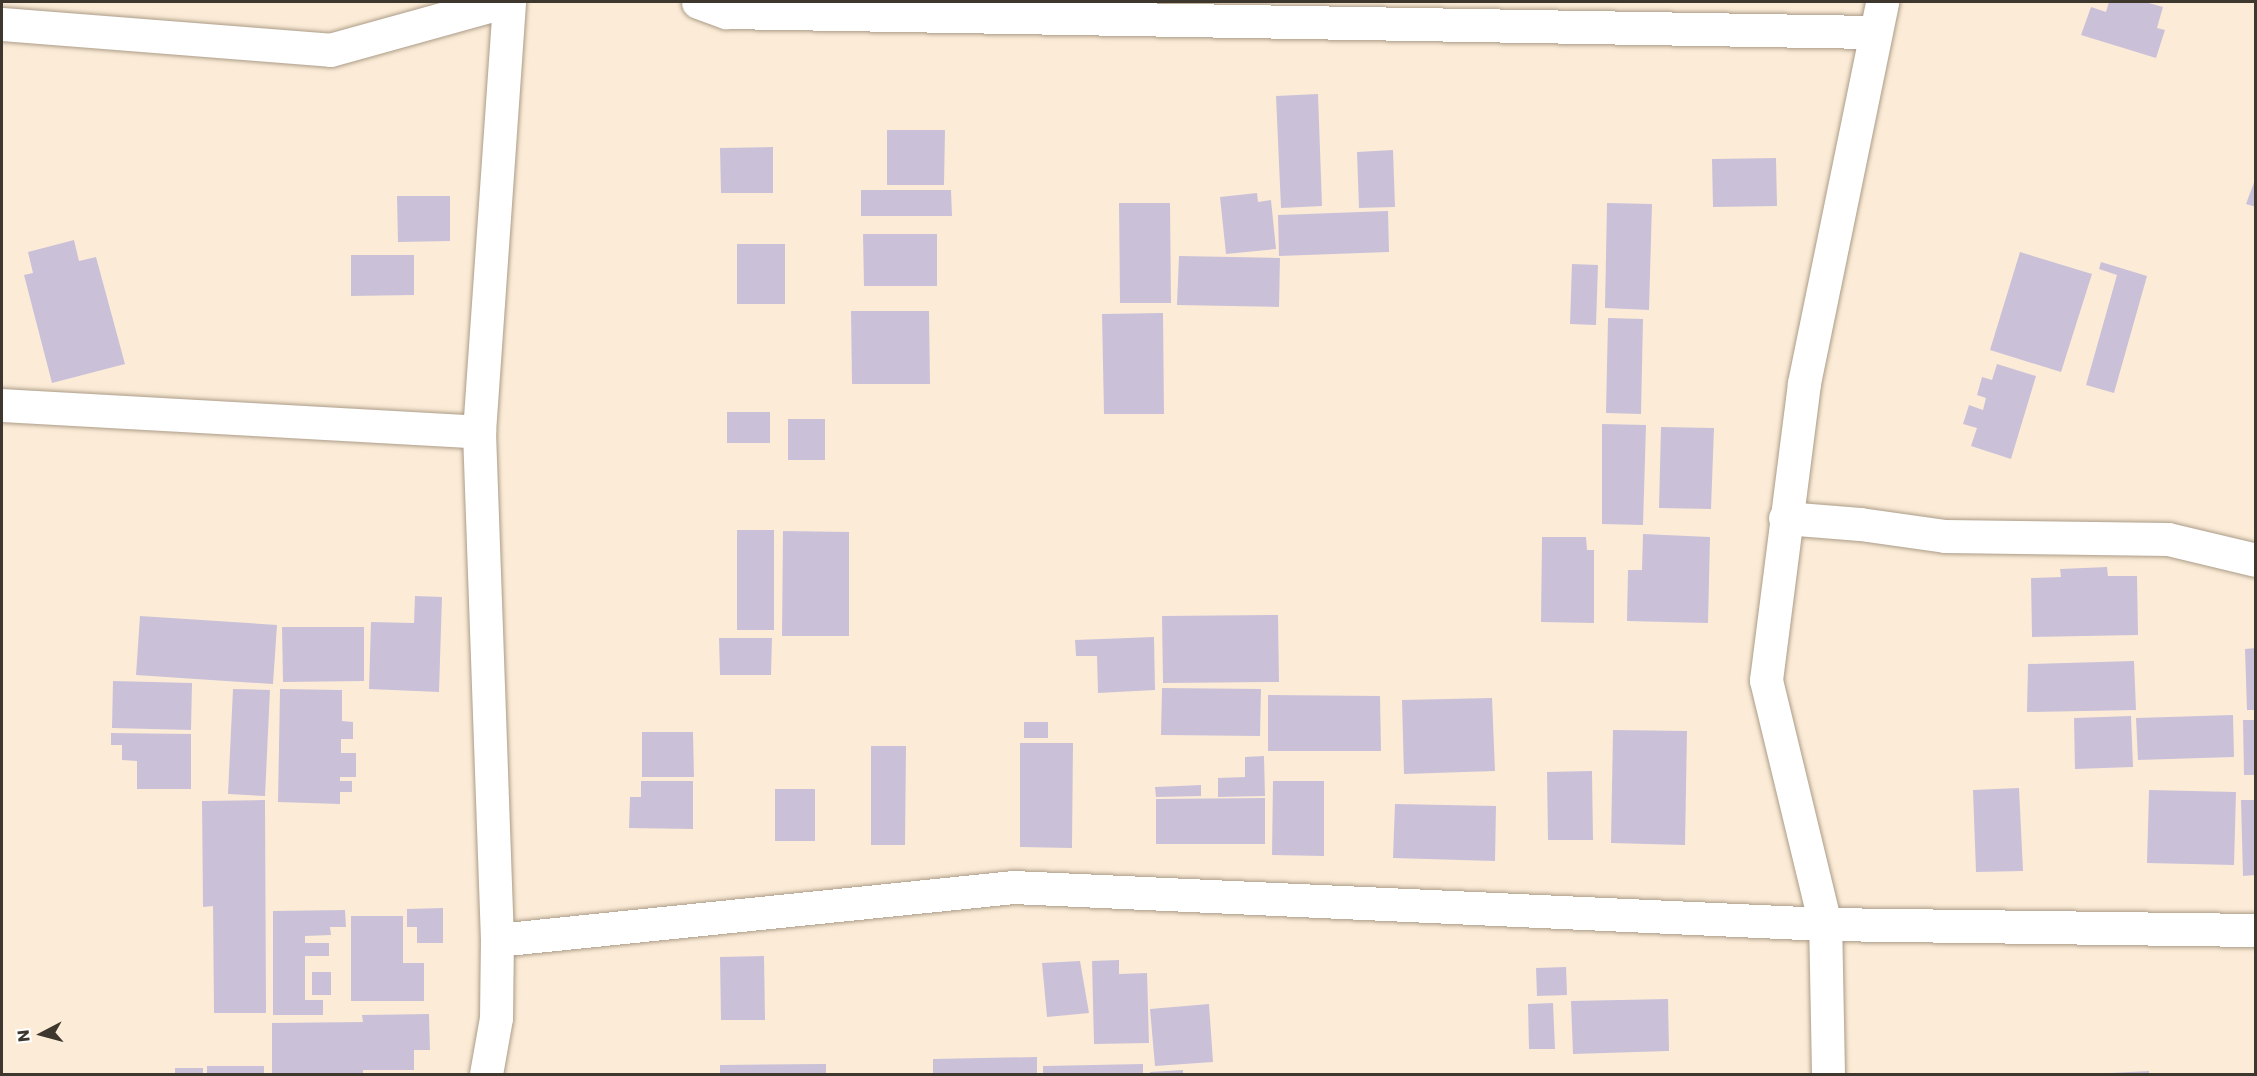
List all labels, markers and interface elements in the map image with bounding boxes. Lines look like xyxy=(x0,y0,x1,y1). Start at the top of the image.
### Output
north arrow xyxy=(12,1004,72,1064)
text: N xyxy=(12,1029,36,1043)

